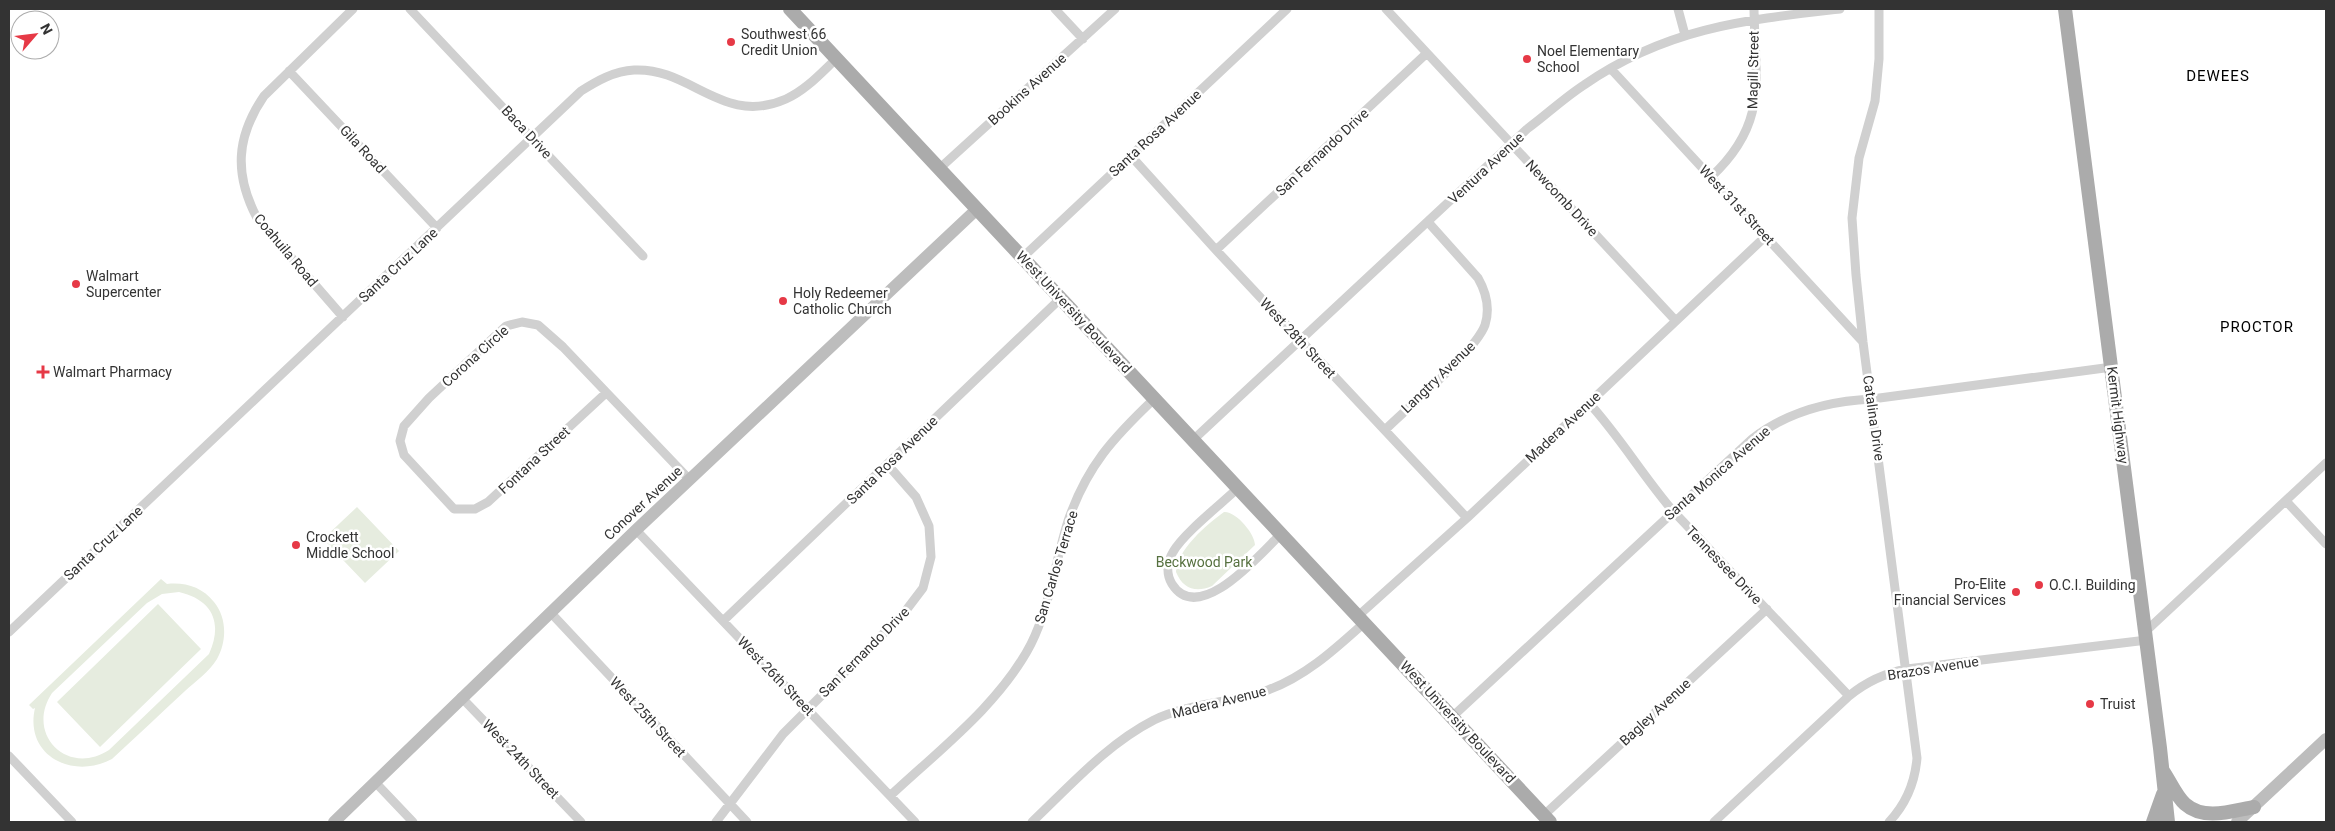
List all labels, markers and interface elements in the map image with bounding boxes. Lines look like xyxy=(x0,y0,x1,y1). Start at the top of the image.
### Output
north arrow xyxy=(10,10,60,60)
text: N xyxy=(37,21,56,37)
place label: Southwest 66 Credit Union xyxy=(741,26,826,58)
street label: Magill Street xyxy=(1744,30,1762,109)
marker: Southwest 66 Credit Union xyxy=(725,36,737,48)
place label: Noel Elementary School xyxy=(1537,43,1640,75)
street label: Bookins Avenue xyxy=(985,50,1069,128)
marker: Noel Elementary School xyxy=(1521,53,1533,65)
district label: DEWEES xyxy=(2186,67,2250,85)
street label: Santa Rosa Avenue xyxy=(1106,86,1204,180)
street label: Baca Drive xyxy=(499,102,555,162)
street label: San Fernando Drive xyxy=(1272,105,1372,199)
street label: Gila Road xyxy=(337,122,389,176)
street label: Ventura Avenue xyxy=(1445,129,1527,207)
street label: Newcomb Drive xyxy=(1523,157,1601,239)
street label: West 31st Street xyxy=(1696,162,1778,248)
street label: Coahuila Road xyxy=(251,210,321,290)
street label: Santa Cruz Lane xyxy=(355,224,441,306)
street label: West University Boulevard xyxy=(1013,248,1135,376)
place label: Walmart Supercenter xyxy=(86,268,161,300)
marker: Walmart Supercenter xyxy=(70,278,82,290)
place label: Holy Redeemer Catholic Church xyxy=(793,285,892,317)
marker: Holy Redeemer Catholic Church xyxy=(777,295,789,307)
street label: West 28th Street xyxy=(1257,295,1339,382)
district label: PROCTOR xyxy=(2220,318,2294,336)
street label: Corona Circle xyxy=(439,322,511,390)
street label: Langtry Avenue xyxy=(1398,338,1478,416)
place label: Walmart Pharmacy xyxy=(53,364,172,380)
street label: Kermit Highway xyxy=(2104,365,2132,465)
marker: Walmart Pharmacy xyxy=(37,366,49,378)
street label: Catalina Drive xyxy=(1860,374,1888,462)
street label: Madera Avenue xyxy=(1522,388,1604,466)
street label: Santa Rosa Avenue xyxy=(843,413,941,507)
street label: Fontana Street xyxy=(495,423,573,497)
street label: Santa Monica Avenue xyxy=(1661,423,1773,523)
street label: Conover Avenue xyxy=(601,463,685,543)
street label: Santa Cruz Lane xyxy=(60,502,146,584)
street label: San Carlos Terrace xyxy=(1031,509,1081,625)
street label: Tennessee Drive xyxy=(1683,523,1765,607)
place label: Crockett Middle School xyxy=(306,529,394,561)
marker: Crockett Middle School xyxy=(290,539,302,551)
park label: Beckwood Park xyxy=(1156,554,1253,570)
place label: Pro-Elite Financial Services xyxy=(1894,576,2006,608)
place label: O.C.I. Building xyxy=(2049,577,2136,593)
marker: O.C.I. Building xyxy=(2033,579,2045,591)
marker: Pro-Elite Financial Services xyxy=(2010,586,2022,598)
street label: San Fernando Drive xyxy=(816,604,912,700)
street label: West 26th Street xyxy=(734,633,818,719)
street label: Brazos Avenue xyxy=(1886,653,1980,683)
street label: West University Boulevard xyxy=(1397,658,1519,786)
street label: West 25th Street xyxy=(607,674,689,761)
street label: Bagley Avenue xyxy=(1616,675,1694,749)
street label: Madera Avenue xyxy=(1170,683,1268,721)
place label: Truist xyxy=(2100,696,2136,712)
marker: Truist xyxy=(2084,698,2096,710)
street label: West 24th Street xyxy=(479,716,563,802)

